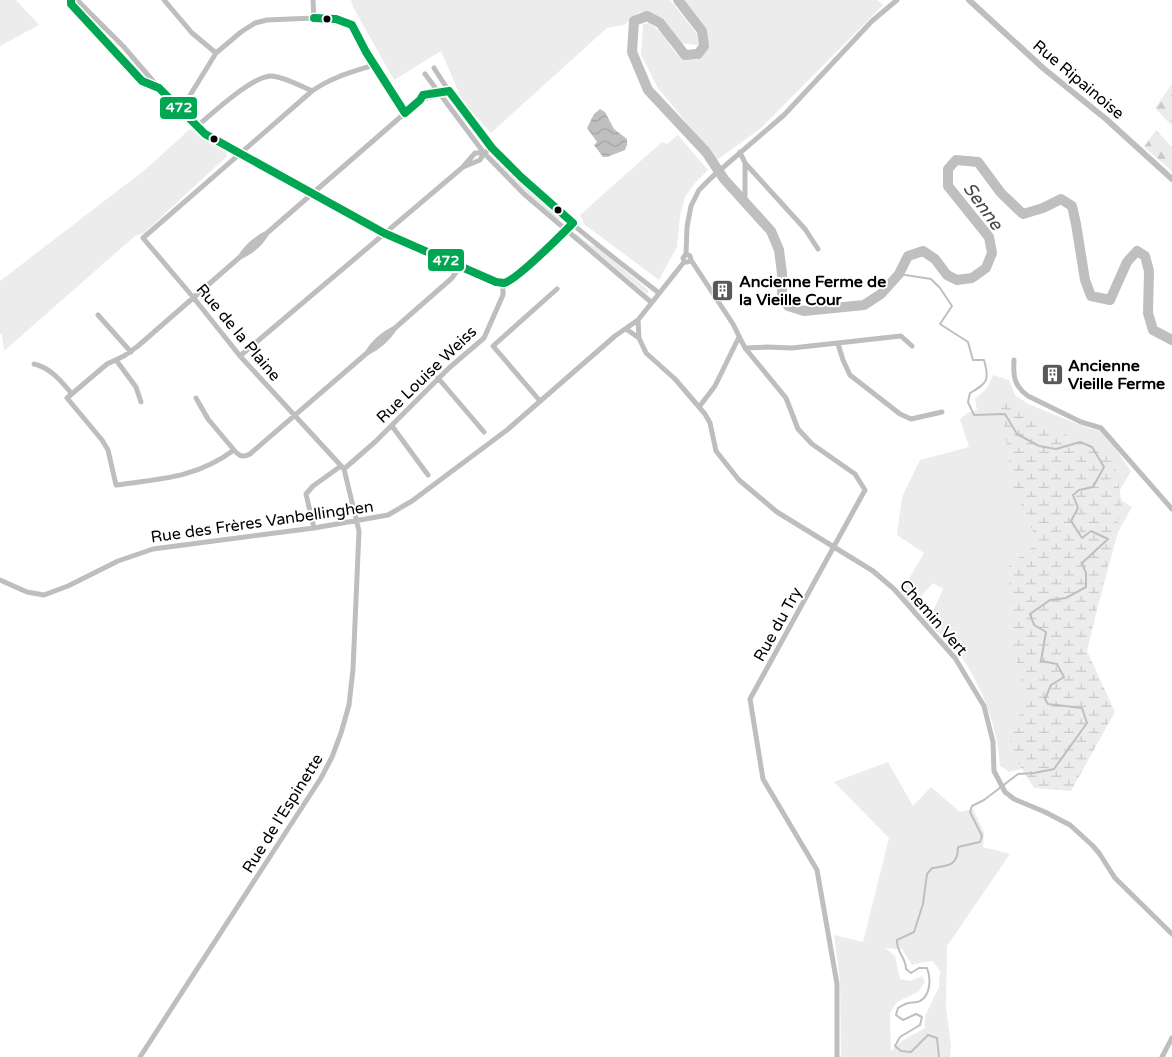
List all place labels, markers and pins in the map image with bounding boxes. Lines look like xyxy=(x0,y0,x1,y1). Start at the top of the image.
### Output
unlabelled marker xyxy=(322,14,332,24)
unlabelled marker xyxy=(209,134,219,144)
unlabelled marker xyxy=(553,205,563,215)
place label: Ancienne Ferme de la Vieille Cour xyxy=(739,272,886,310)
building icon: Ancienne Ferme de la Vieille Cour xyxy=(711,278,735,302)
place label: Ancienne Vieille Ferme xyxy=(1068,356,1165,394)
building icon: Ancienne Vieille Ferme xyxy=(1040,362,1064,386)

